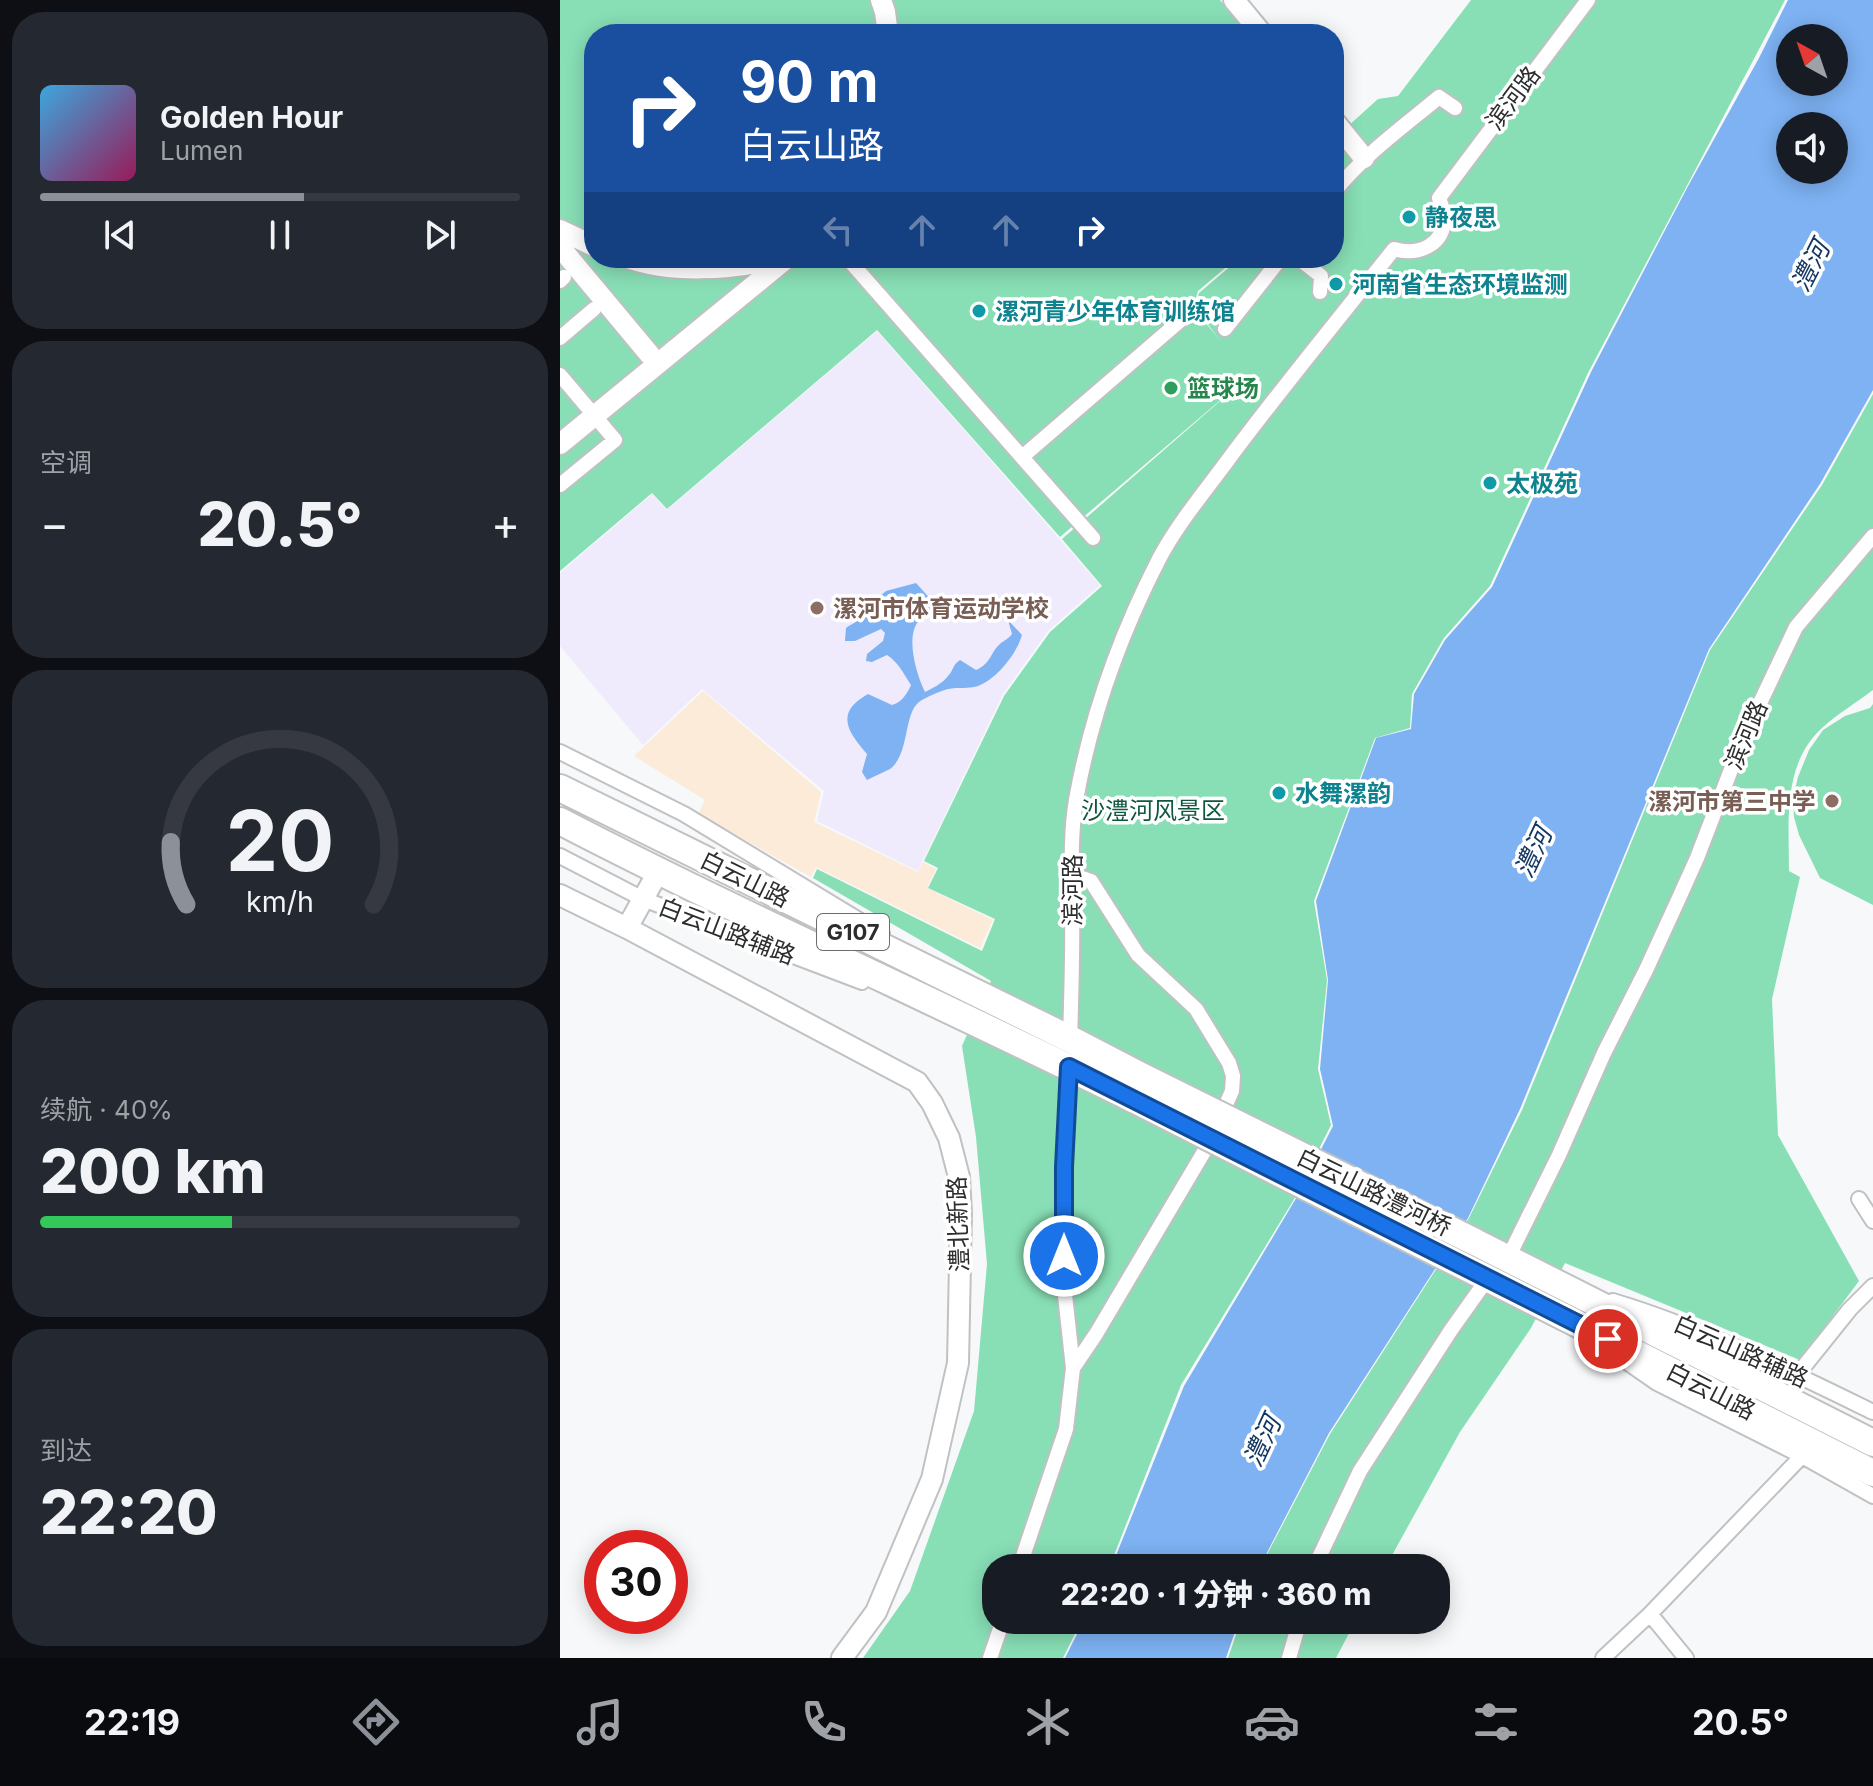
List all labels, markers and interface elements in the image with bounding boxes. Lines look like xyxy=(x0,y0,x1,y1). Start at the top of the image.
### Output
north arrow xyxy=(1776,24,1848,96)
map controls xyxy=(1776,24,1848,184)
text: 90 m xyxy=(740,48,879,116)
icon: right xyxy=(608,56,712,160)
street label: 滨河路 xyxy=(1480,61,1546,135)
text: Golden Hour xyxy=(160,99,343,135)
button: sound xyxy=(1776,112,1848,184)
text: 白云山路 xyxy=(740,123,884,167)
text: Lumen xyxy=(160,135,243,166)
place label: 静夜思 xyxy=(1425,203,1497,232)
icon: left xyxy=(816,208,860,252)
icon: ahead xyxy=(900,208,944,252)
icon: ahead xyxy=(984,208,1028,252)
icon: right xyxy=(1068,208,1112,252)
marker: 静夜思 xyxy=(1400,208,1418,226)
icon: previous xyxy=(98,213,142,257)
icon: pause xyxy=(258,213,302,257)
icon: next xyxy=(418,213,462,257)
water label: 澧河 xyxy=(1784,231,1838,296)
place label: 河南省生态环境监测 xyxy=(1352,270,1568,299)
marker: 河南省生态环境监测 xyxy=(1327,275,1345,293)
place label: 漯河青少年体育训练馆 xyxy=(995,297,1235,326)
marker: 漯河青少年体育训练馆 xyxy=(970,302,988,320)
place label: 篮球场 xyxy=(1187,374,1259,403)
marker: 篮球场 xyxy=(1162,379,1180,397)
text: 空调 xyxy=(40,447,92,478)
place label: 太极苑 xyxy=(1506,469,1578,498)
marker: 太极苑 xyxy=(1481,474,1499,492)
text: 20.5° xyxy=(197,488,363,560)
text: − xyxy=(40,497,69,551)
text: + xyxy=(491,497,520,551)
place label: 漯河市体育运动学校 xyxy=(833,594,1049,623)
marker: 漯河市体育运动学校 xyxy=(808,599,826,617)
street label: 滨河路 xyxy=(1719,696,1773,774)
place label: 水舞漯韵 xyxy=(1295,779,1391,808)
marker: 水舞漯韵 xyxy=(1270,784,1288,802)
place label: 漯河市第三中学 xyxy=(1648,787,1816,816)
text: 20 xyxy=(226,790,334,891)
marker: 漯河市第三中学 xyxy=(1823,792,1841,810)
park label: 沙澧河风景区 xyxy=(1081,796,1225,825)
water label: 澧河 xyxy=(1508,817,1560,882)
street label: 白云山路 xyxy=(696,845,794,913)
street label: 滨河路 xyxy=(1058,854,1087,926)
text: km/h xyxy=(246,884,314,919)
street label: 白云山路辅路 xyxy=(655,892,799,970)
road number: G107 xyxy=(817,914,889,950)
text: 续航 · 40% xyxy=(40,1094,173,1125)
text: 200 km xyxy=(40,1135,266,1207)
street label: 白云山路澧河桥 xyxy=(1292,1142,1456,1242)
street label: 澧北新路 xyxy=(942,1176,974,1272)
position arrow xyxy=(1022,1214,1106,1298)
pin xyxy=(1574,1305,1642,1373)
street label: 白云山路辅路 xyxy=(1669,1309,1813,1393)
icon: arrive xyxy=(1586,1317,1630,1361)
street label: 白云山路 xyxy=(1662,1356,1760,1426)
water label: 澧河 xyxy=(1237,1406,1289,1471)
text: 到达 xyxy=(40,1435,92,1466)
text: 22:20 xyxy=(40,1476,217,1548)
speed limit sign: 30 xyxy=(584,1530,688,1634)
text: 22:20 · 1 分钟 · 360 m xyxy=(1061,1576,1371,1612)
icon: directions xyxy=(348,1694,404,1750)
icon: music xyxy=(572,1694,628,1750)
icon: phone xyxy=(796,1694,852,1750)
icon: climate xyxy=(1020,1694,1076,1750)
icon: car xyxy=(1244,1694,1300,1750)
icon: filters xyxy=(1468,1694,1524,1750)
text: 22:19 xyxy=(84,1700,180,1744)
text: 20.5° xyxy=(1692,1700,1789,1744)

